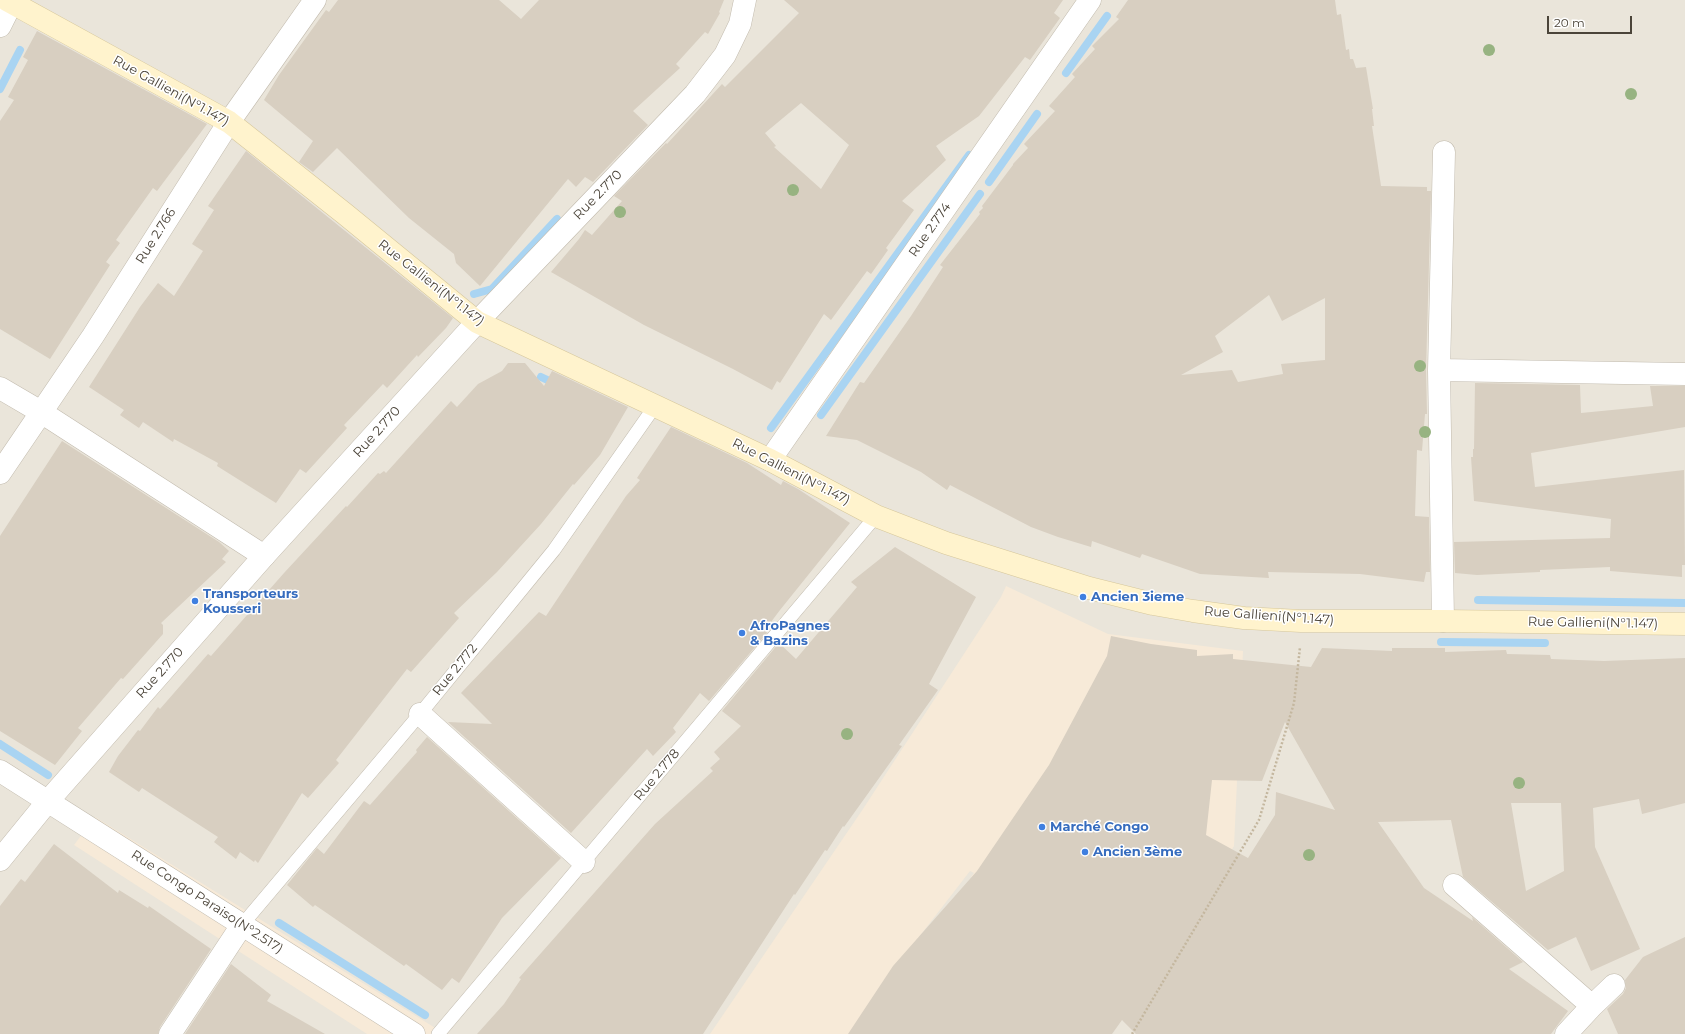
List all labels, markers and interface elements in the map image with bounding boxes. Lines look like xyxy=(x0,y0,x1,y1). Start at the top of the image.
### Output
scale bar xyxy=(1549,8,1634,34)
text: 20 m xyxy=(1554,15,1585,30)
street label: Rue Gallieni(N°1.147) xyxy=(110,53,232,129)
street label: Rue 2.770 xyxy=(570,167,626,223)
street label: Rue 2.774 xyxy=(906,200,954,260)
street label: Rue 2.766 xyxy=(133,205,179,267)
street label: Rue Gallieni(N°1.147) xyxy=(375,237,487,329)
street label: Rue 2.770 xyxy=(350,403,404,461)
street label: Rue Gallieni(N°1.147) xyxy=(729,435,853,509)
place label: Transporteurs Kousseri xyxy=(203,586,298,617)
place label: Ancien 3ieme xyxy=(1091,589,1184,605)
marker: Ancien 3ieme xyxy=(1078,592,1088,602)
marker: Transporteurs Kousseri xyxy=(190,596,200,606)
street label: Rue Gallieni(N°1.147) xyxy=(1203,604,1335,628)
street label: Rue Gallieni(N°1.147) xyxy=(1528,614,1658,632)
place label: AfroPagnes & Bazins xyxy=(750,618,830,649)
marker: AfroPagnes & Bazins xyxy=(737,628,747,638)
street label: Rue 2.772 xyxy=(429,641,481,699)
street label: Rue 2.770 xyxy=(133,644,187,702)
street label: Rue 2.778 xyxy=(631,746,683,804)
place label: Marché Congo xyxy=(1050,819,1149,835)
marker: Marché Congo xyxy=(1037,822,1047,832)
place label: Ancien 3ème xyxy=(1093,844,1182,860)
street label: Rue Congo Paraiso(N°2.517) xyxy=(128,847,286,957)
marker: Ancien 3ème xyxy=(1080,847,1090,857)

